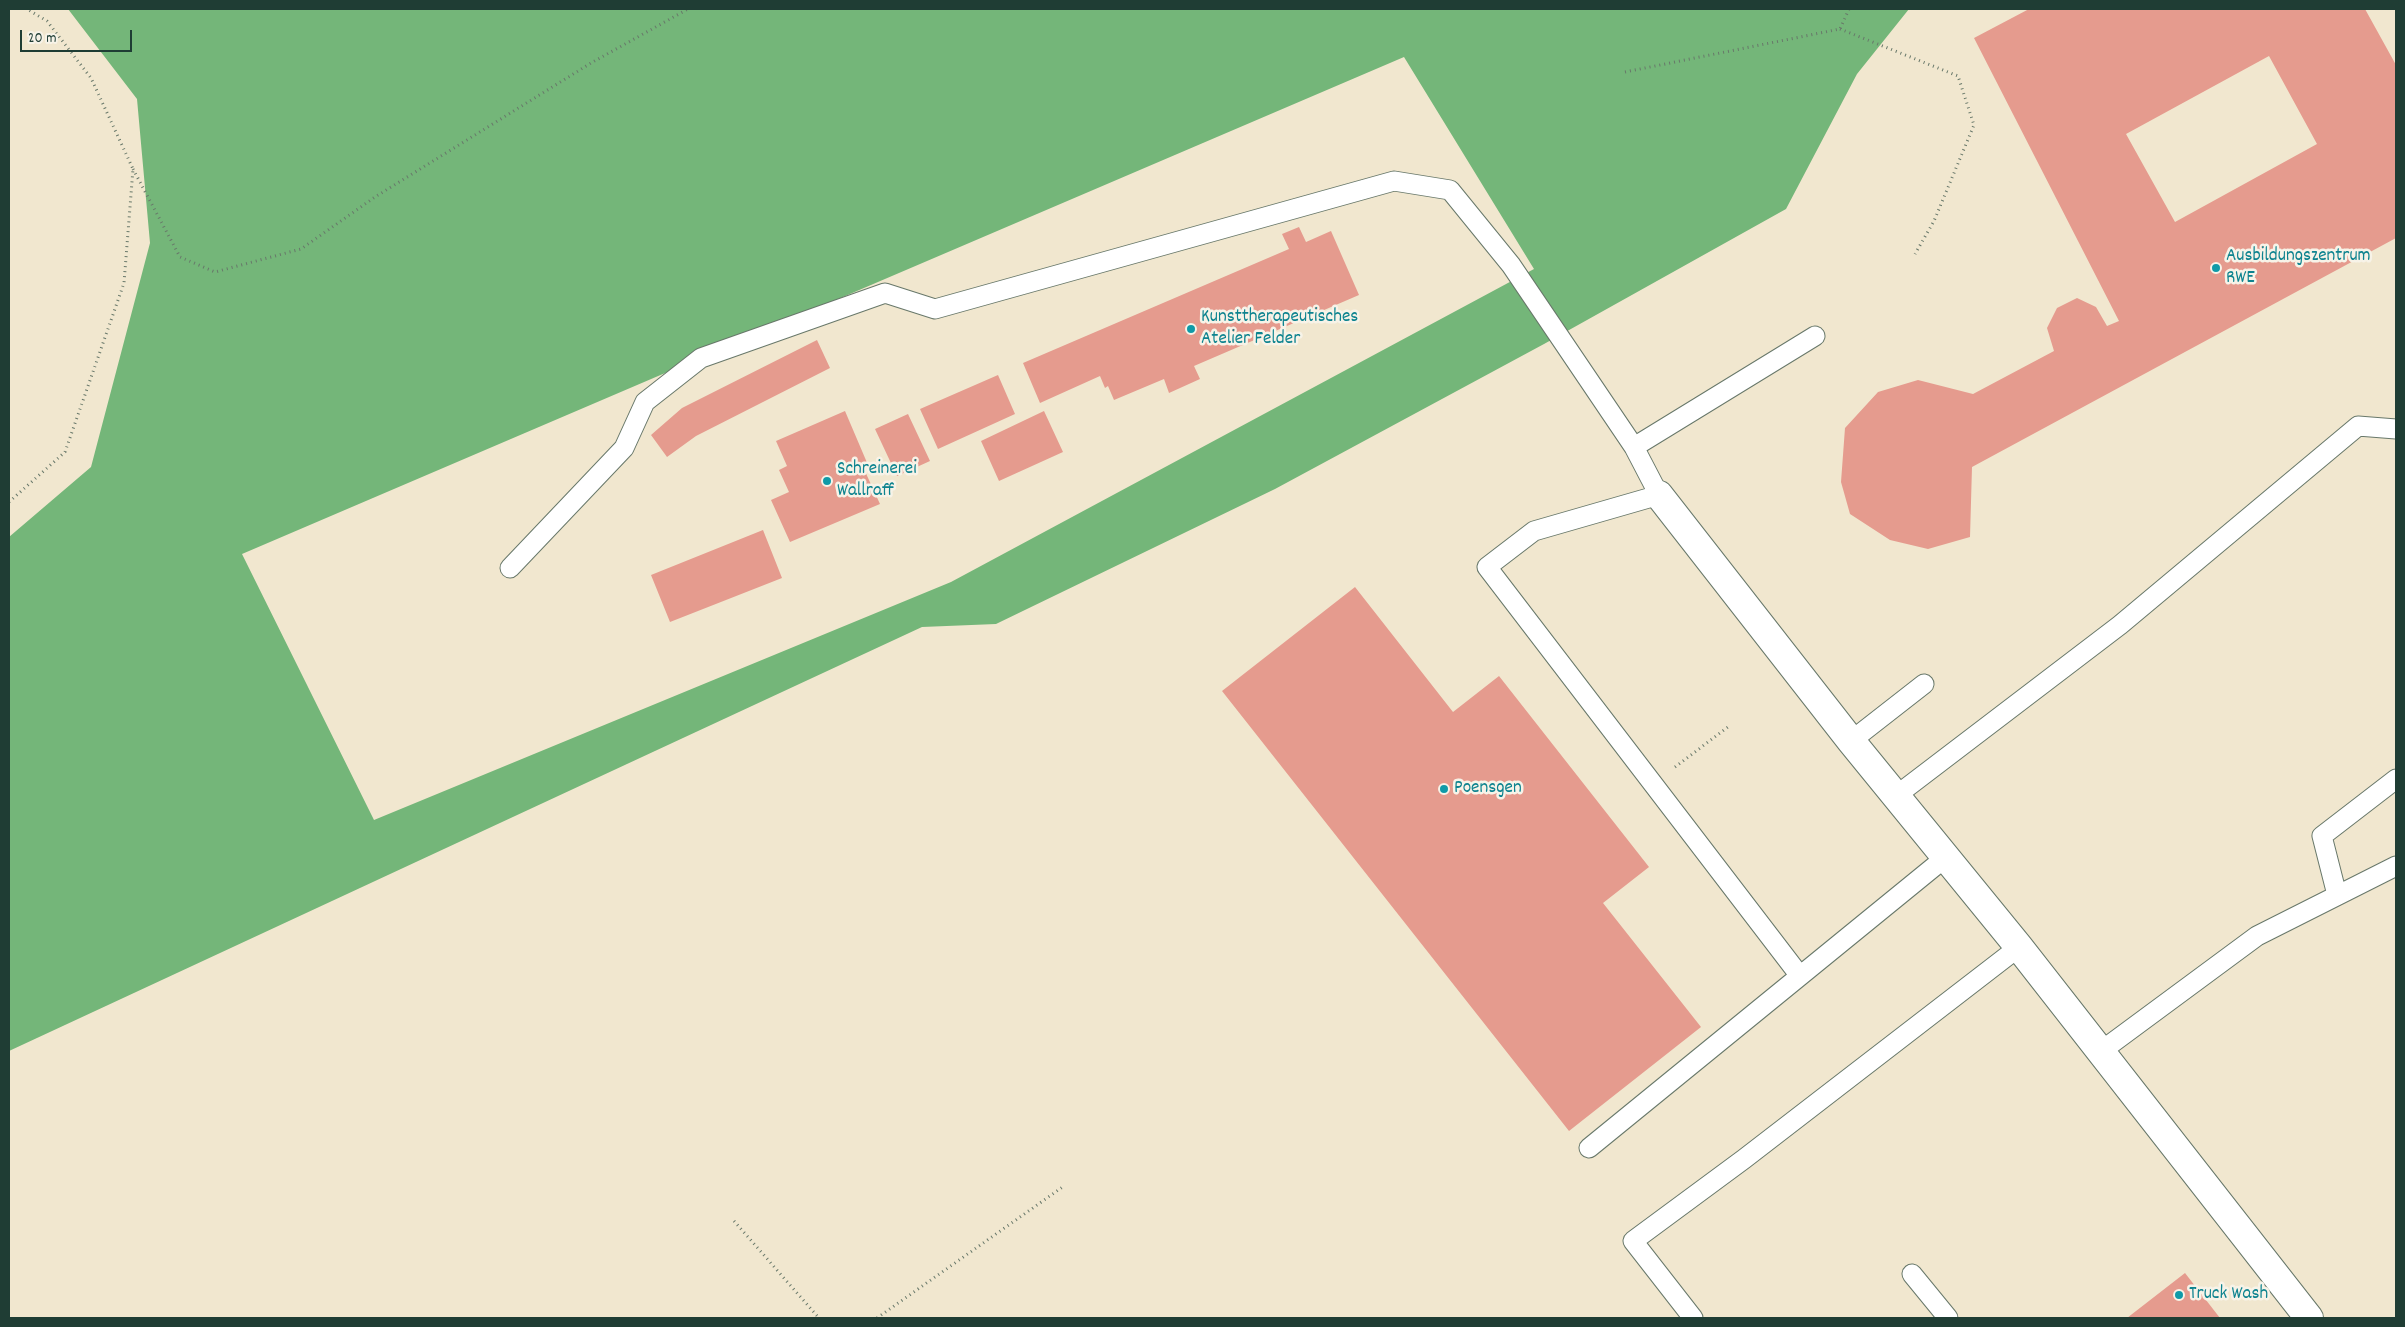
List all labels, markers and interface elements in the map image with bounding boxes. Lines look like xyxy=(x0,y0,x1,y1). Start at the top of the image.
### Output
scale bar xyxy=(22,20,135,52)
text: 20 m xyxy=(28,28,56,50)
place label: Ausbildungszentrum RWE xyxy=(2226,246,2371,290)
marker: Ausbildungszentrum RWE xyxy=(2210,262,2222,274)
place label: Kunsttherapeutisches Atelier Felder xyxy=(1201,307,1358,351)
marker: Kunsttherapeutisches Atelier Felder xyxy=(1185,323,1197,335)
place label: Schreinerei Wallraff xyxy=(837,459,917,503)
marker: Schreinerei Wallraff xyxy=(821,475,833,487)
place label: Poensgen xyxy=(1454,778,1522,800)
marker: Poensgen xyxy=(1438,783,1450,795)
place label: Truck Wash xyxy=(2189,1284,2268,1306)
marker: Truck Wash xyxy=(2173,1289,2185,1301)

